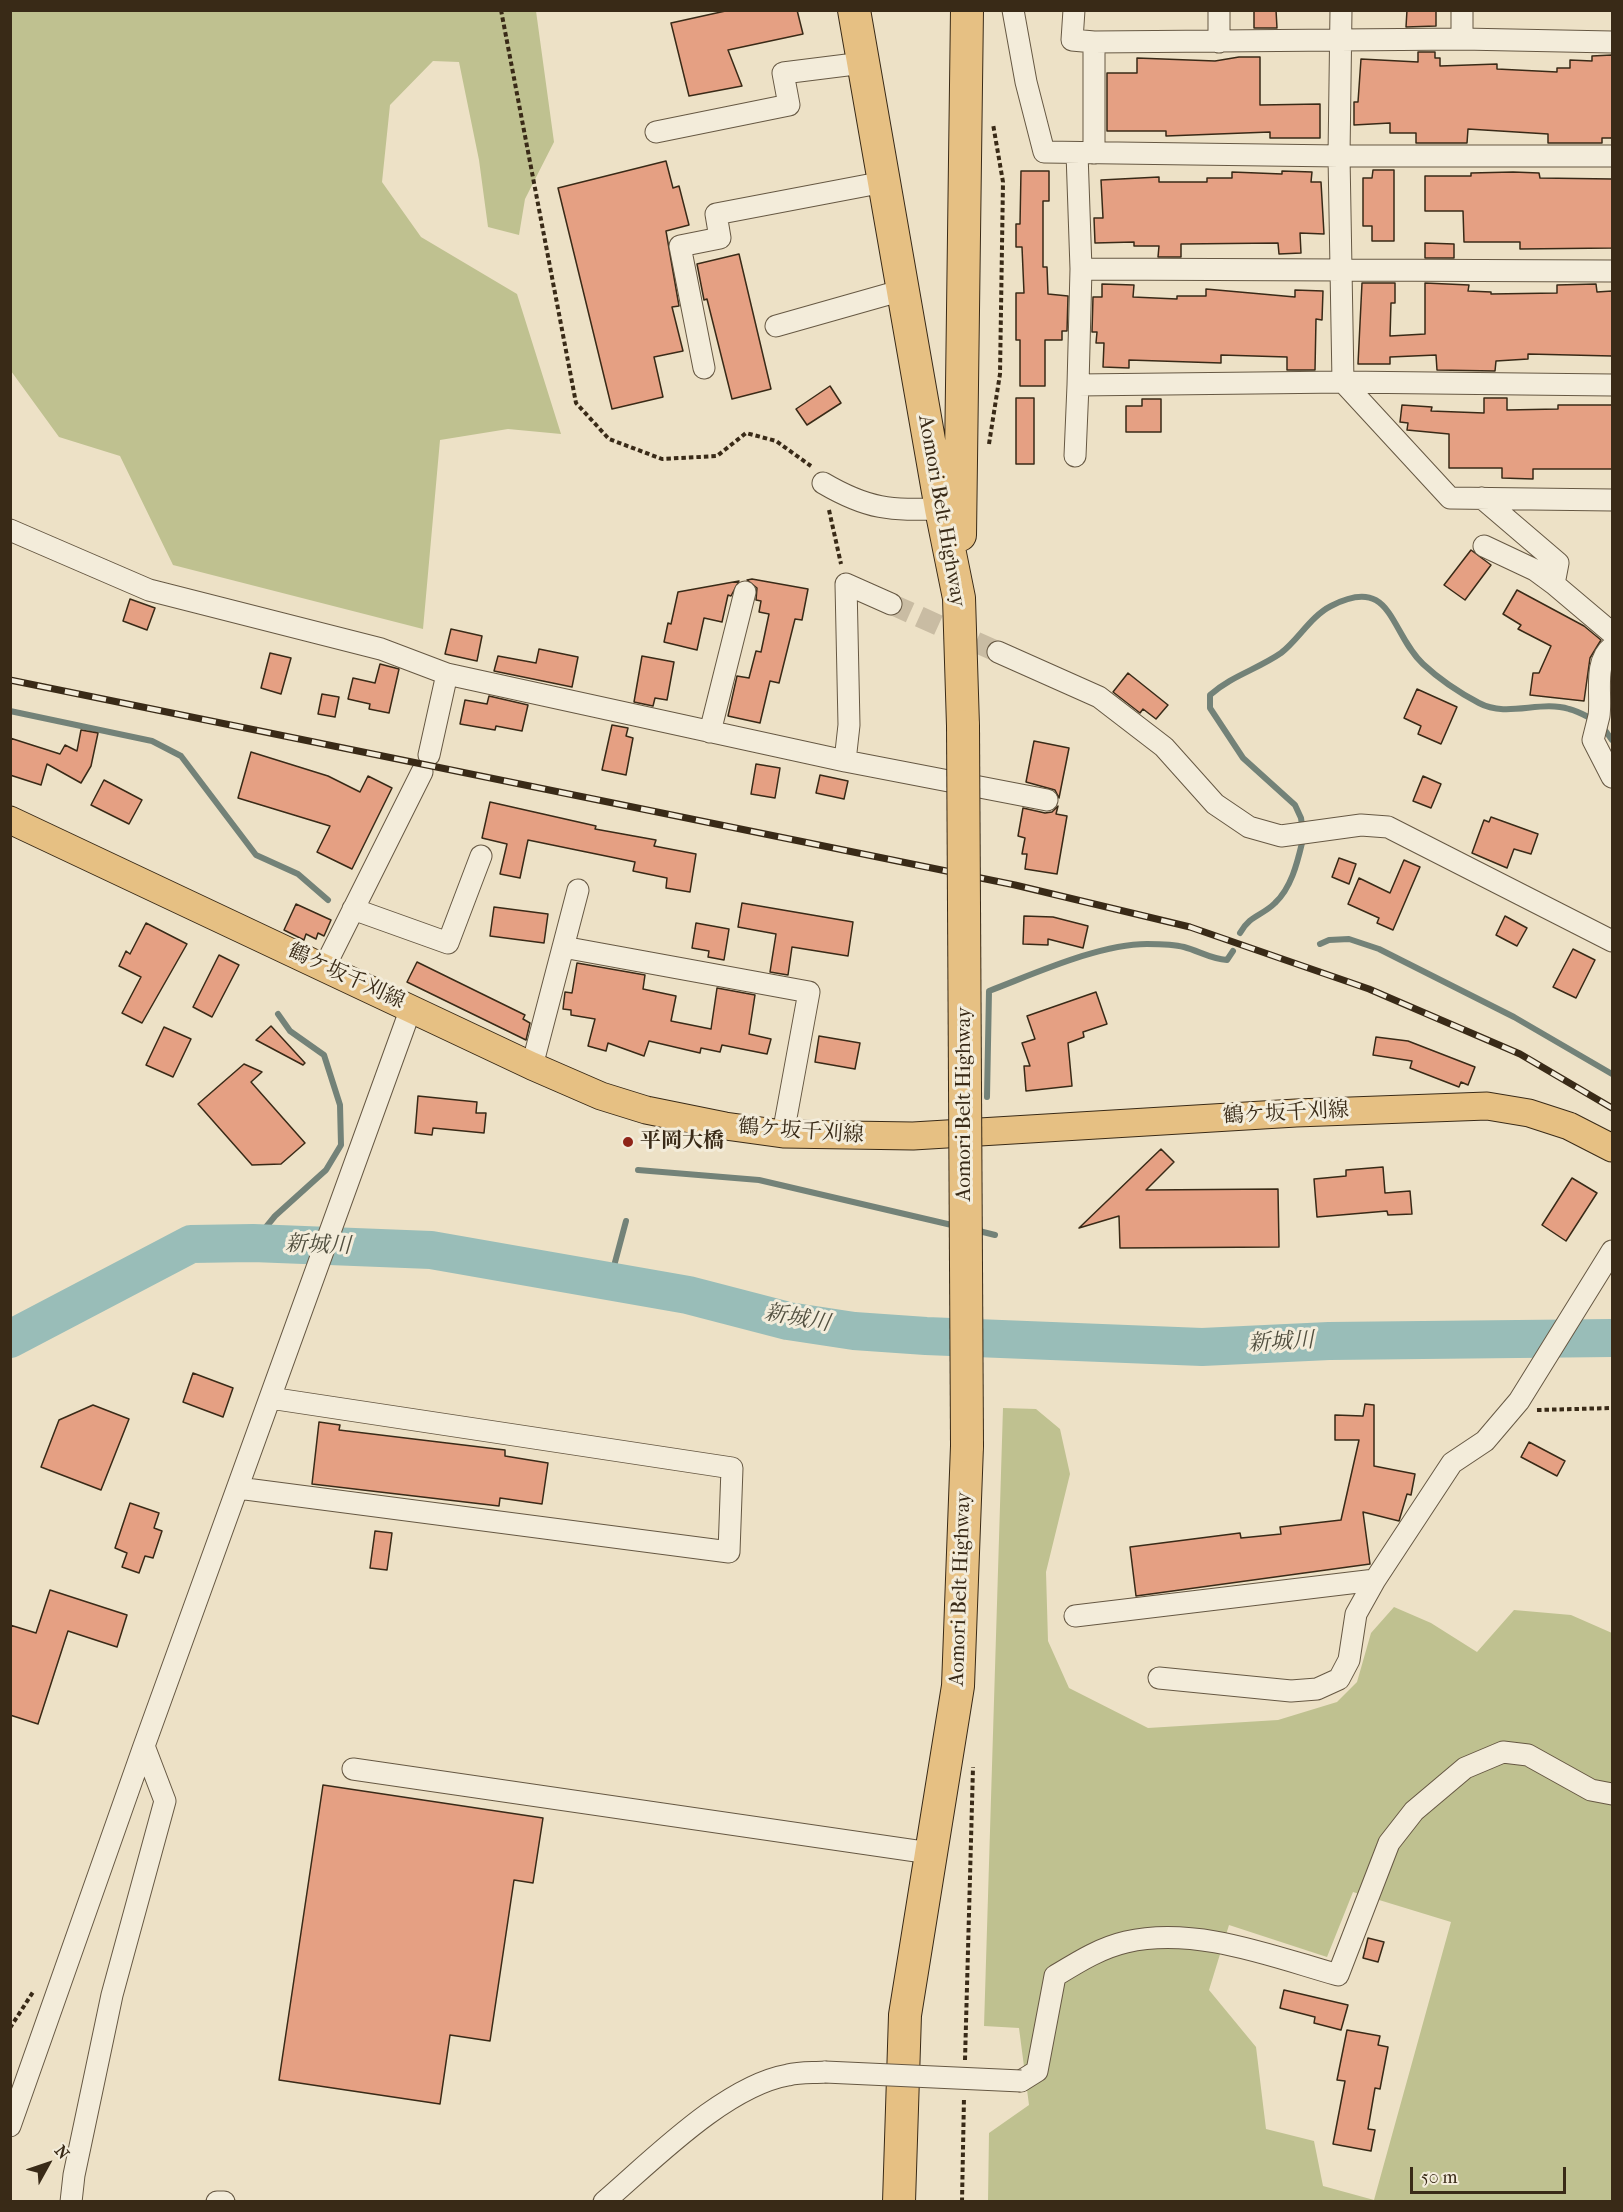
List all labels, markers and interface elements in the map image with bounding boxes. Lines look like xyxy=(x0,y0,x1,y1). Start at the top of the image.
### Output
street label: Aomori Belt Highway xyxy=(912,413,970,609)
street label: 鶴ケ坂千刈線 xyxy=(284,939,408,1015)
street label: Aomori Belt Highway xyxy=(952,1007,978,1201)
street label: 鶴ケ坂千刈線 xyxy=(1222,1098,1350,1130)
street label: 鶴ケ坂千刈線 xyxy=(737,1115,865,1149)
place label: 平岡大橋 xyxy=(640,1129,724,1155)
marker: 平岡大橋 xyxy=(621,1135,635,1149)
water label: 新城川 xyxy=(285,1232,351,1260)
water label: 新城川 xyxy=(762,1300,832,1338)
water label: 新城川 xyxy=(1247,1328,1315,1358)
street label: Aomori Belt Highway xyxy=(945,1491,977,1687)
north arrow xyxy=(18,2134,78,2194)
text: N xyxy=(51,2141,73,2163)
scale bar xyxy=(1413,2155,1569,2193)
text: 50 m xyxy=(1421,2167,1457,2188)

